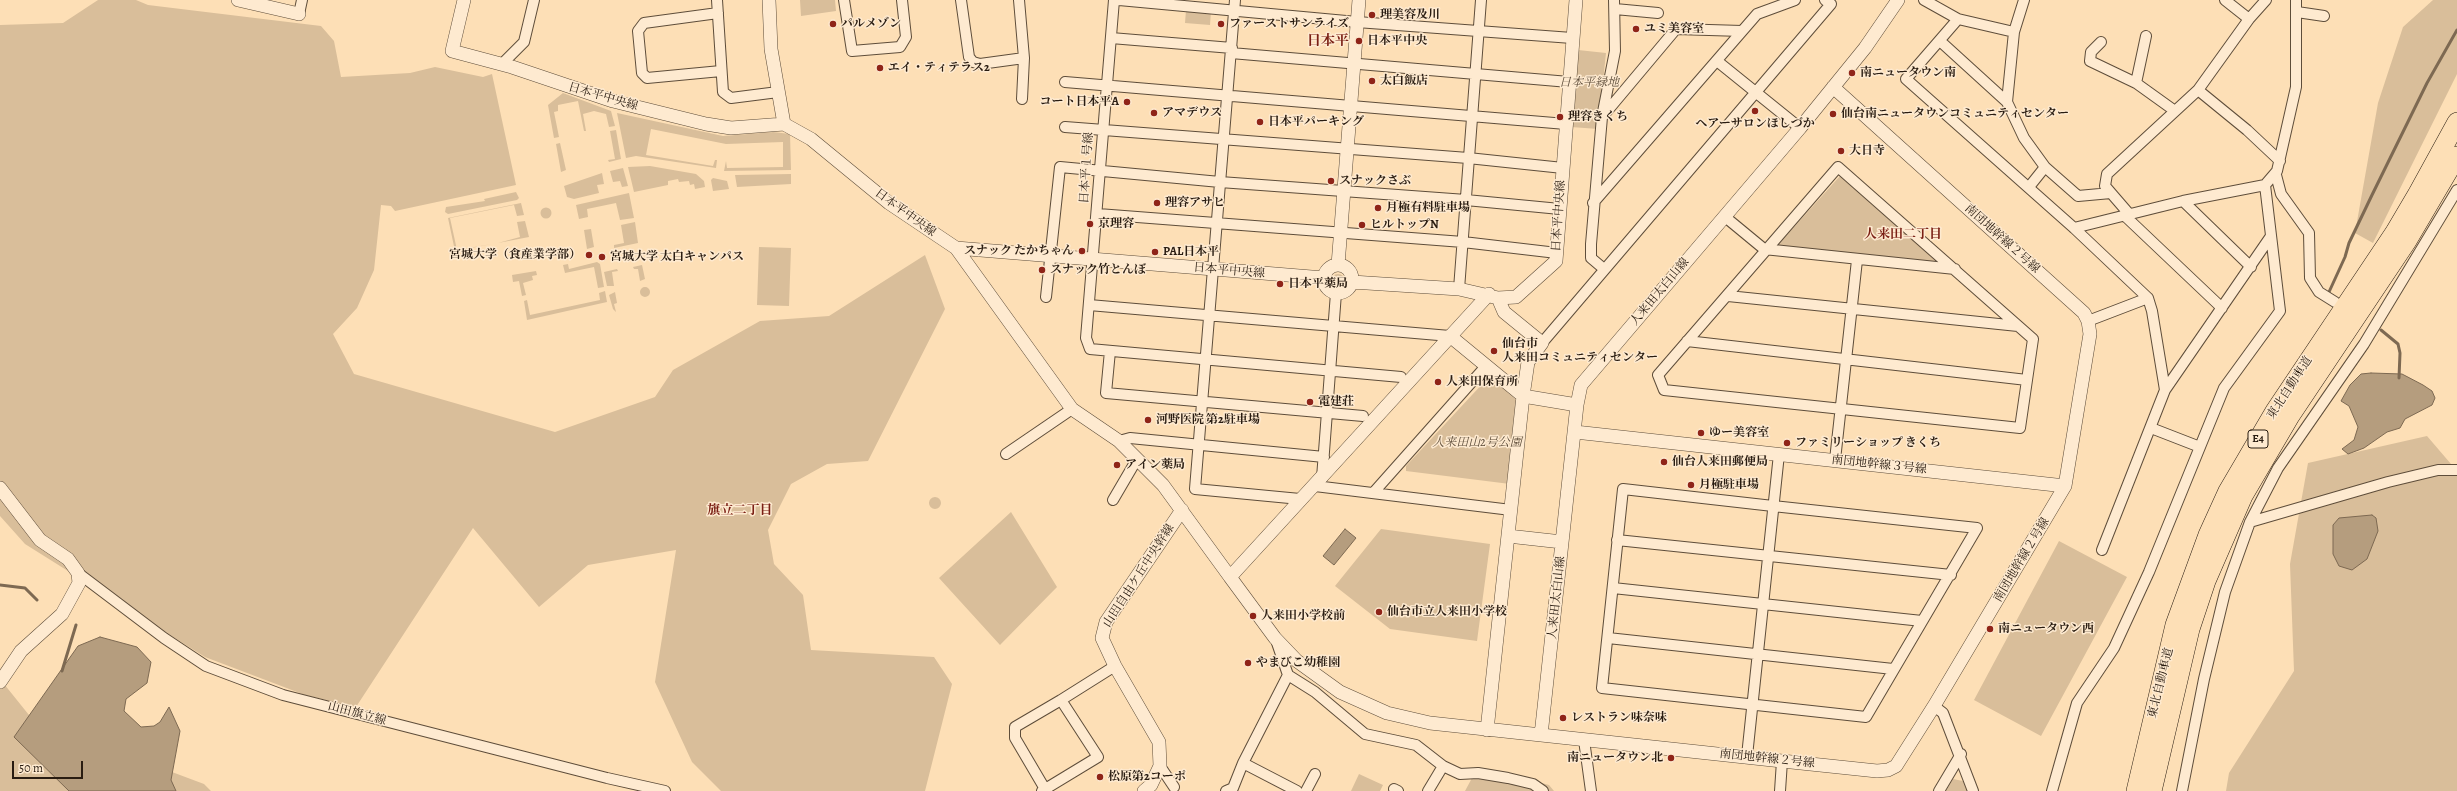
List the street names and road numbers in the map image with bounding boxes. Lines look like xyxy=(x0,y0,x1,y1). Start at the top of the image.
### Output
street label: 日本平中央線 xyxy=(566,80,640,114)
street label: 日本平１号線 xyxy=(1077,132,1097,204)
street label: 日本平中央線 xyxy=(1549,180,1569,252)
street label: 日本平中央線 xyxy=(872,186,938,240)
street label: 南団地幹線２号線 xyxy=(1962,202,2042,276)
street label: 人来田太白山線 xyxy=(1627,255,1693,329)
street label: 日本平中央線 xyxy=(1193,261,1265,281)
street label: 東北自動車道 xyxy=(2264,354,2316,422)
road number: E4 xyxy=(2248,430,2268,448)
street label: 南団地幹線３号線 xyxy=(1831,453,1927,477)
street label: 南団地幹線２号線 xyxy=(1991,515,2053,605)
street label: 山田自由ケ丘中央幹線 xyxy=(1100,522,1178,630)
street label: 人来田太白山線 xyxy=(1545,555,1569,641)
street label: 東北自動車道 xyxy=(2145,646,2177,720)
street label: 山田旗立線 xyxy=(326,699,388,729)
street label: 南団地幹線２号線 xyxy=(1719,747,1815,771)

